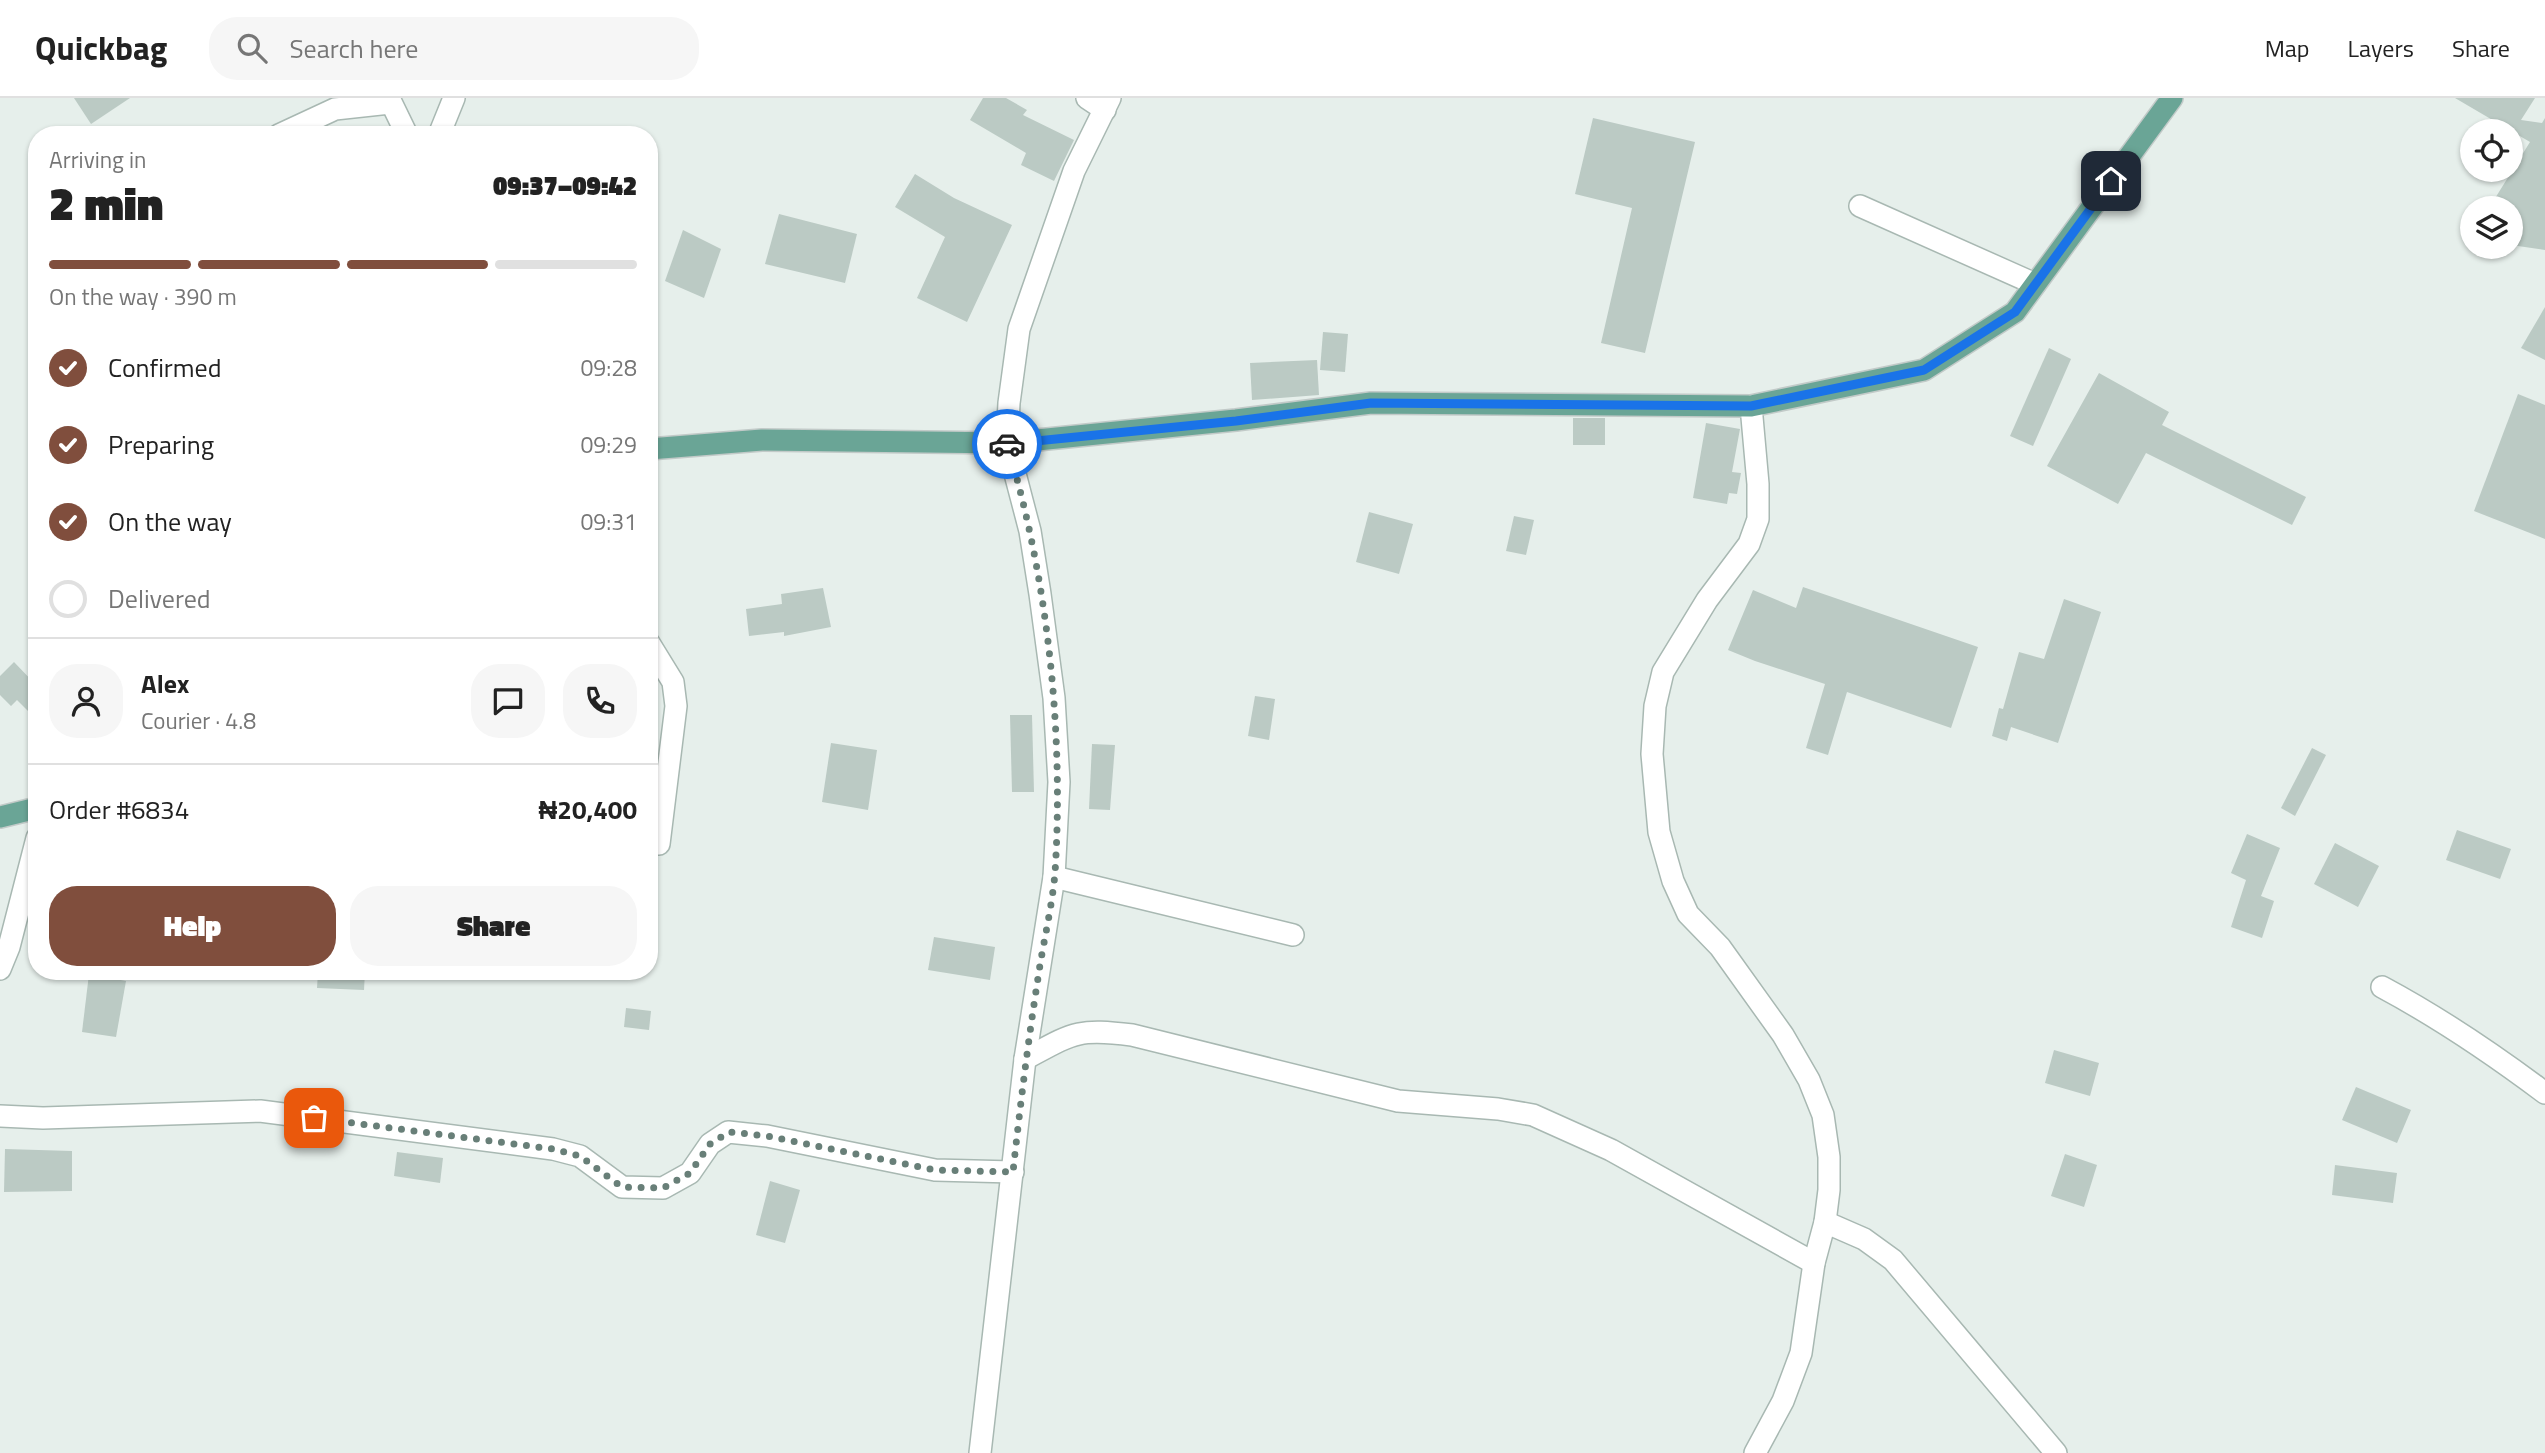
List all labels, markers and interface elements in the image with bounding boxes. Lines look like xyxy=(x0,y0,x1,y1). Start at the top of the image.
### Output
search box xyxy=(209,17,699,80)
text: Quickbag xyxy=(35,23,167,73)
icon: search xyxy=(233,29,271,67)
text: Search here xyxy=(289,29,418,68)
text: Map xyxy=(2265,30,2310,66)
text: Layers xyxy=(2348,30,2414,66)
text: Share xyxy=(2452,30,2510,66)
map controls xyxy=(2460,119,2523,259)
button: locate xyxy=(2460,119,2523,182)
text: Arriving in xyxy=(49,142,146,177)
pin xyxy=(2081,151,2141,211)
icon: home xyxy=(2092,162,2130,200)
text: 09:37–09:42 xyxy=(493,166,637,205)
text: 2 min xyxy=(49,168,163,238)
button: layers xyxy=(2460,196,2523,259)
text: On the way · 390 m xyxy=(49,279,237,314)
text: Confirmed xyxy=(108,348,222,387)
icon: check xyxy=(49,349,87,387)
text: 09:28 xyxy=(580,350,637,385)
courier xyxy=(972,409,1042,479)
text: Preparing xyxy=(108,425,214,464)
icon: car xyxy=(988,425,1026,463)
icon: check xyxy=(49,426,87,464)
text: 09:29 xyxy=(580,427,637,462)
text: On the way xyxy=(108,502,232,541)
icon: check xyxy=(49,503,87,541)
text: 09:31 xyxy=(580,504,637,539)
text: Delivered xyxy=(108,579,211,618)
button: person xyxy=(49,664,123,738)
text: Alex xyxy=(141,664,189,703)
button: chat xyxy=(471,664,545,738)
button: phone xyxy=(563,664,637,738)
text: Courier · 4.8 xyxy=(141,703,256,738)
text: Order #6834 xyxy=(49,790,189,829)
text: ₦20,400 xyxy=(539,790,637,829)
button: Help xyxy=(49,886,336,966)
button: Share xyxy=(350,886,637,966)
pin xyxy=(284,1088,344,1148)
icon: bag xyxy=(295,1099,333,1137)

